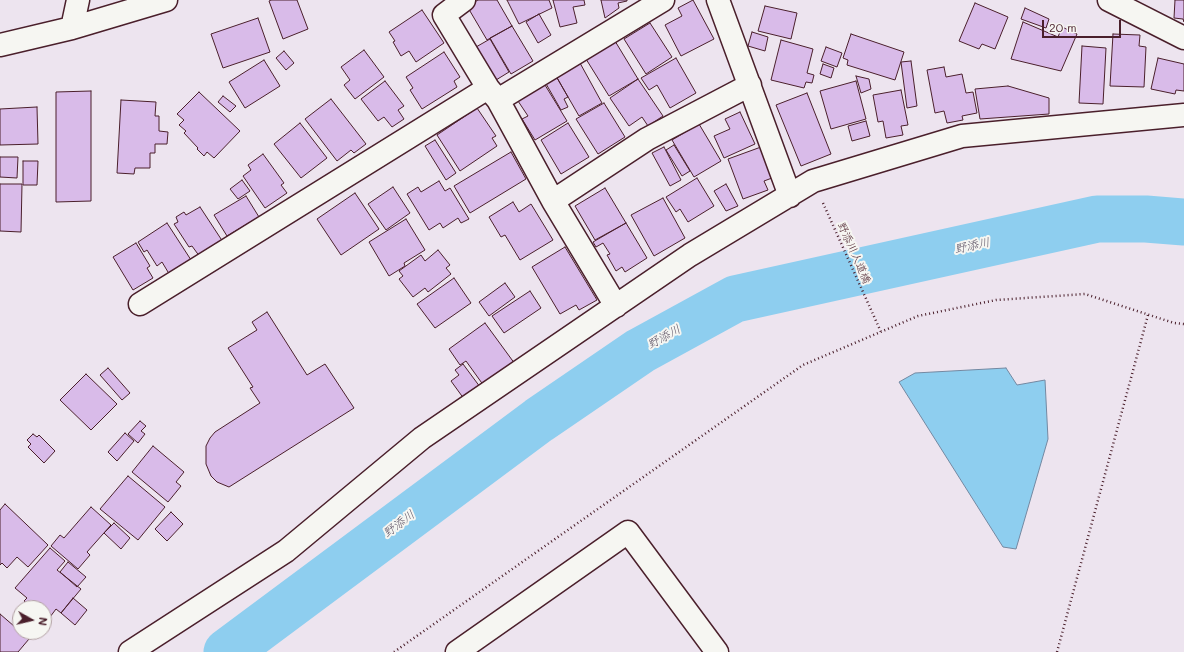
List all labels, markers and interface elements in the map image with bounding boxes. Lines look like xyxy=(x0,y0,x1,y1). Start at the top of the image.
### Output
scale bar xyxy=(1044,12,1123,38)
text: 20 m xyxy=(1049,19,1077,35)
street label: 野添川人道橋 xyxy=(835,220,873,286)
water label: 野添川 xyxy=(953,235,991,257)
water label: 野添川 xyxy=(645,322,683,352)
water label: 野添川 xyxy=(380,507,418,541)
north arrow xyxy=(12,600,52,640)
text: N xyxy=(35,616,51,627)

